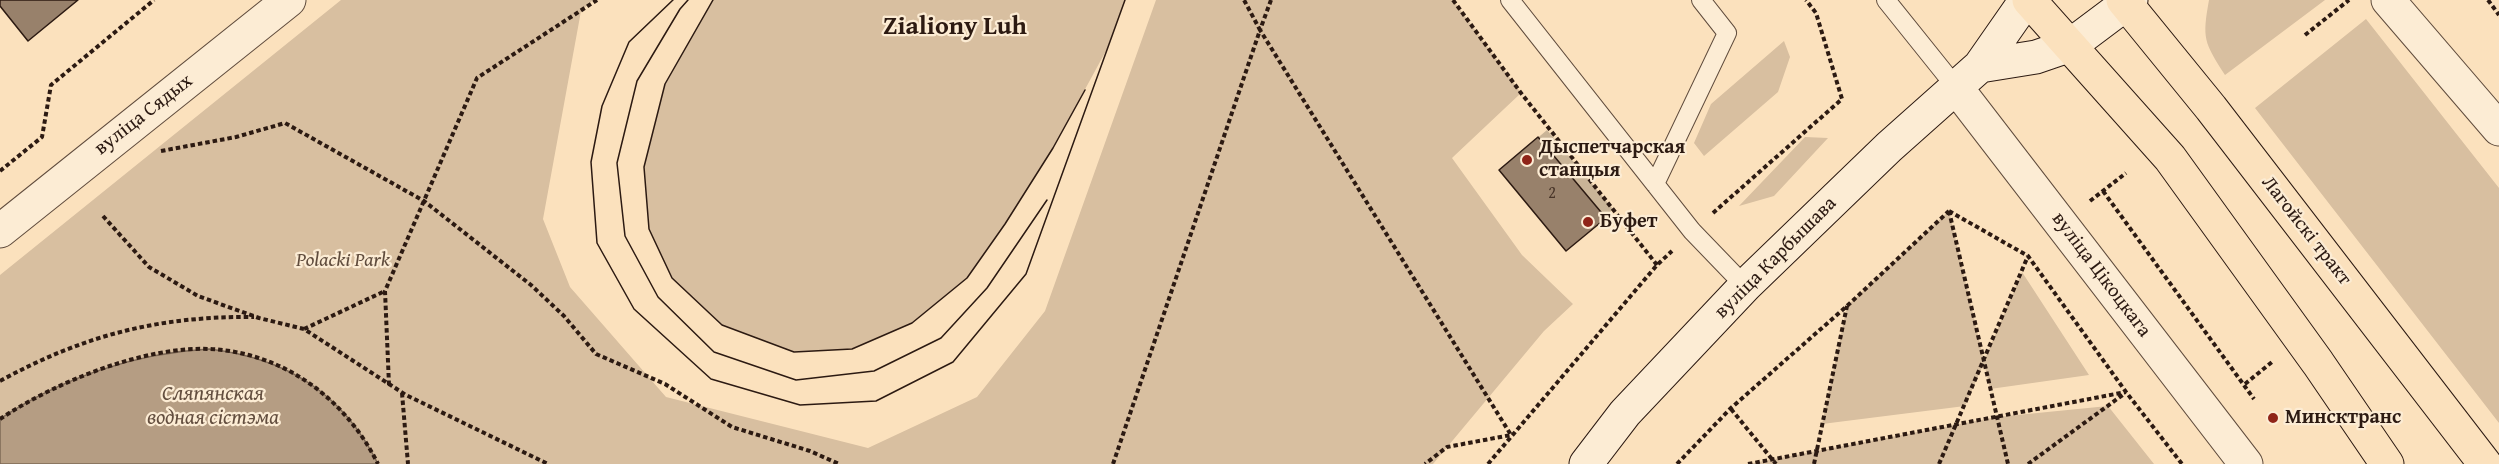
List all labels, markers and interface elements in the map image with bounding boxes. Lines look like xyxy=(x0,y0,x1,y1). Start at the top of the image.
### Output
district label: Zialiony Luh xyxy=(883,11,1027,43)
street label: вуліца Сядых xyxy=(90,69,198,161)
place label: Дыспетчарская станцыя xyxy=(1539,136,1685,183)
marker: Дыспетчарская станцыя xyxy=(1520,153,1534,167)
street label: Лагойскі тракт xyxy=(2256,172,2356,290)
house number: 2 xyxy=(1548,184,1556,204)
street label: вуліца Карбышава xyxy=(1710,192,1842,324)
street label: вуліца Цікоцкага xyxy=(2046,208,2156,342)
place label: Буфет xyxy=(1600,210,1657,234)
marker: Буфет xyxy=(1581,215,1595,229)
park label: Polacki Park xyxy=(296,249,390,273)
water label: Сляпянская водная сістэма xyxy=(147,382,279,432)
place label: Минсктранс xyxy=(2285,406,2401,430)
marker: Минсктранс xyxy=(2266,411,2280,425)

